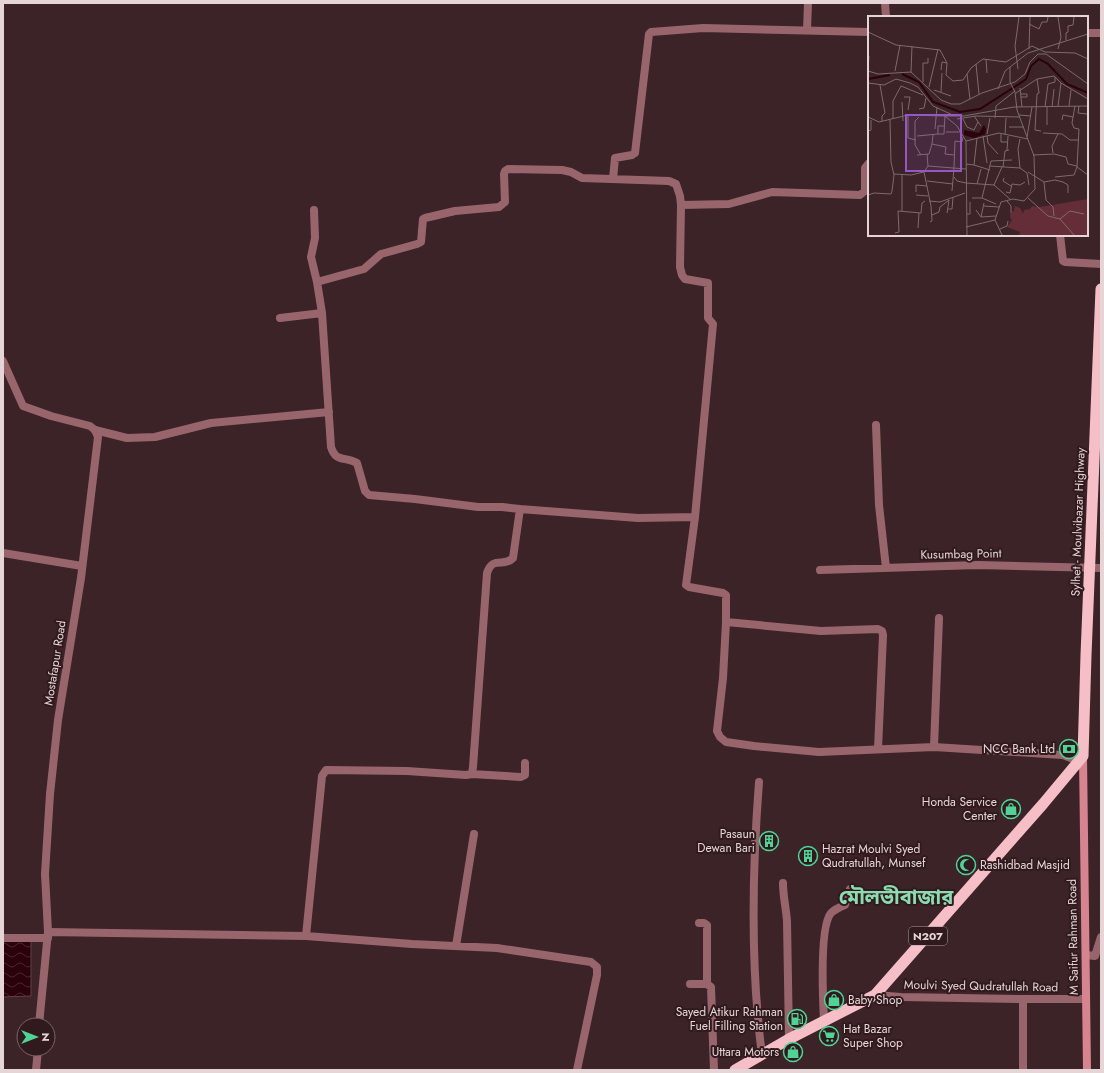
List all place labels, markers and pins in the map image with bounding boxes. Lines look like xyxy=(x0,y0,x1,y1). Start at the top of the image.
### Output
bank icon: NCC Bank Ltd xyxy=(1058,738,1080,760)
place label: NCC Bank Ltd xyxy=(983,740,1055,758)
place label: Honda Service Center xyxy=(922,793,998,825)
shop icon: Honda Service Center xyxy=(1000,798,1022,820)
place label: Pasaun Dewan Bari xyxy=(697,825,755,857)
building icon: Pasaun Dewan Bari xyxy=(758,830,780,852)
place label: Hazrat Moulvi Syed Qudratullah, Munsef xyxy=(822,840,926,872)
building icon: Hazrat Moulvi Syed Qudratullah, Munsef xyxy=(797,845,819,867)
mosque icon: Rashidbad Masjid xyxy=(955,854,977,876)
place label: Rashidbad Masjid xyxy=(980,856,1070,874)
shop icon: Baby Shop xyxy=(823,989,845,1011)
place label: Baby Shop xyxy=(848,991,902,1009)
place label: Sayed Atikur Rahman Fuel Filling Station xyxy=(676,1003,783,1035)
fuel station icon: Sayed Atikur Rahman Fuel Filling Station xyxy=(786,1008,808,1030)
place label: Hat Bazar Super Shop xyxy=(843,1020,903,1052)
supermarket icon: Hat Bazar Super Shop xyxy=(818,1025,840,1047)
shop icon: Uttara Motors xyxy=(782,1041,804,1063)
place label: Uttara Motors xyxy=(712,1043,779,1061)

